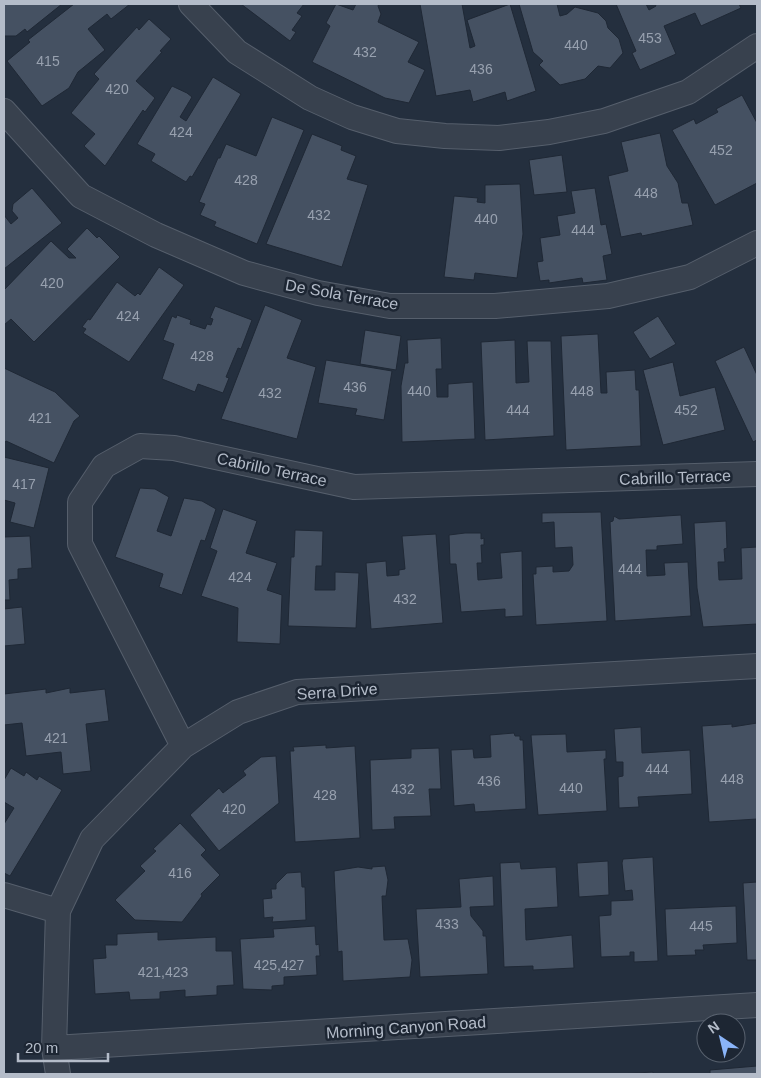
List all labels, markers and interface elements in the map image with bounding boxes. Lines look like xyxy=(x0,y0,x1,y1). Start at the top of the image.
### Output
house number: 453 xyxy=(638,30,662,46)
house number: 440 xyxy=(564,37,588,53)
house number: 432 xyxy=(353,44,377,60)
house number: 415 xyxy=(36,53,60,69)
house number: 436 xyxy=(469,61,493,77)
house number: 420 xyxy=(105,81,129,97)
house number: 424 xyxy=(169,124,193,140)
house number: 452 xyxy=(709,142,733,158)
house number: 428 xyxy=(234,172,258,188)
house number: 448 xyxy=(634,185,658,201)
house number: 432 xyxy=(307,207,331,223)
house number: 440 xyxy=(474,211,498,227)
house number: 444 xyxy=(571,222,595,238)
house number: 420 xyxy=(40,275,64,291)
street label: De Sola Terrace xyxy=(284,276,400,313)
house number: 424 xyxy=(116,308,140,324)
house number: 428 xyxy=(190,348,214,364)
house number: 436 xyxy=(343,379,367,395)
house number: 440 xyxy=(407,383,431,399)
house number: 448 xyxy=(570,383,594,399)
house number: 432 xyxy=(258,385,282,401)
house number: 444 xyxy=(506,402,530,418)
house number: 452 xyxy=(674,402,698,418)
house number: 421 xyxy=(28,410,52,426)
street label: Cabrillo Terrace xyxy=(215,450,328,489)
street label: Cabrillo Terrace xyxy=(619,467,731,488)
house number: 417 xyxy=(12,476,36,492)
house number: 444 xyxy=(618,561,642,577)
house number: 424 xyxy=(228,569,252,585)
house number: 432 xyxy=(393,591,417,607)
street label: Serra Drive xyxy=(296,680,378,703)
house number: 421 xyxy=(44,730,68,746)
house number: 444 xyxy=(645,761,669,777)
house number: 448 xyxy=(720,771,744,787)
house number: 436 xyxy=(477,773,501,789)
house number: 440 xyxy=(559,780,583,796)
house number: 432 xyxy=(391,781,415,797)
house number: 428 xyxy=(313,787,337,803)
house number: 420 xyxy=(222,801,246,817)
house number: 416 xyxy=(168,865,192,881)
house number: 433 xyxy=(435,916,459,932)
house number: 445 xyxy=(689,918,713,934)
house number: 425,427 xyxy=(254,957,305,973)
house number: 421,423 xyxy=(138,964,189,980)
street label: Morning Canyon Road xyxy=(326,1013,486,1042)
north arrow xyxy=(696,1013,746,1063)
text: N xyxy=(705,1018,722,1037)
scale bar xyxy=(18,1030,108,1062)
text: 20 m xyxy=(25,1039,58,1056)

